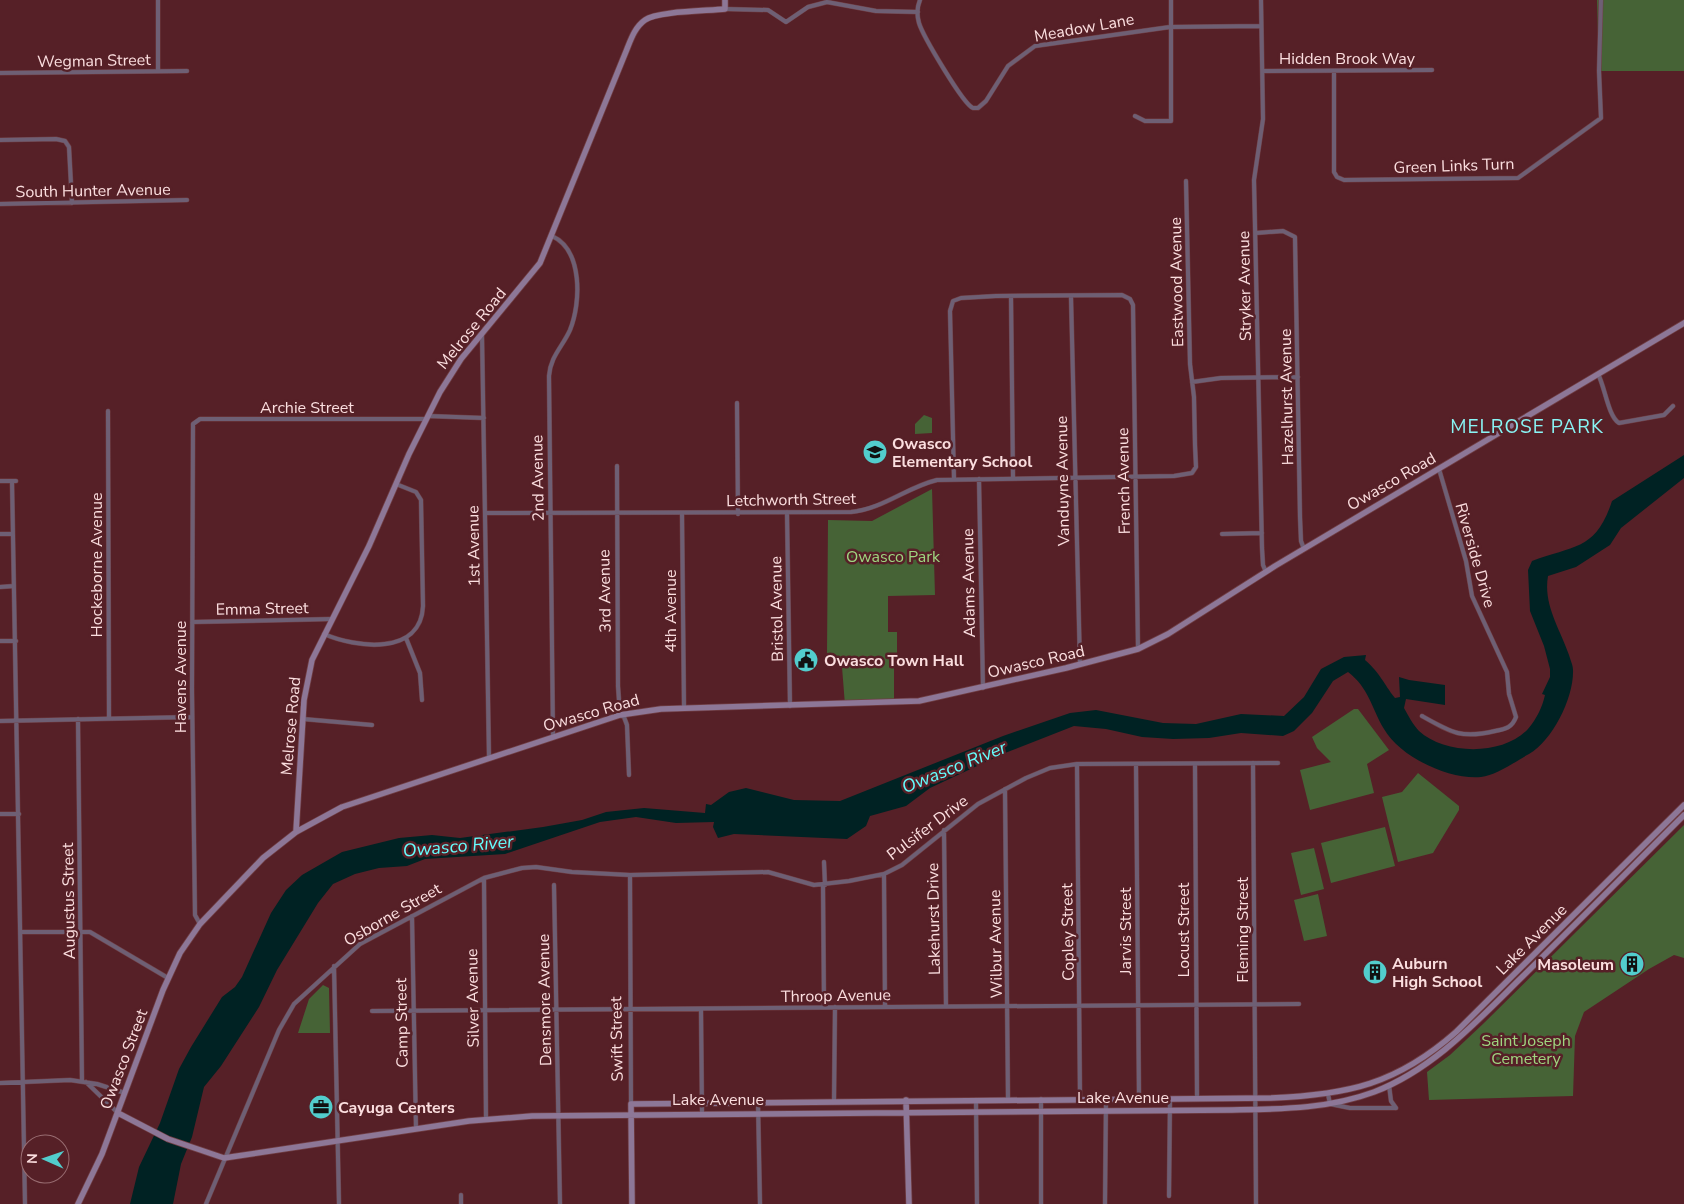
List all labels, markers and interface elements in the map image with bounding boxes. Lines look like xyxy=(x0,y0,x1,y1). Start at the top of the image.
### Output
street label: Meadow Lane xyxy=(1032,8,1136,48)
street label: Hidden Brook Way xyxy=(1279,48,1416,70)
street label: Wegman Street xyxy=(37,49,151,73)
street label: Green Links Turn xyxy=(1393,153,1515,179)
street label: South Hunter Avenue xyxy=(15,179,171,203)
street label: Eastwood Avenue xyxy=(1165,217,1189,347)
street label: Stryker Avenue xyxy=(1233,231,1257,341)
street label: Melrose Road xyxy=(432,283,511,374)
street label: Hazelhurst Avenue xyxy=(1275,328,1299,465)
street label: Archie Street xyxy=(260,397,354,419)
district label: MELROSE PARK xyxy=(1450,414,1604,440)
street label: Vanduyne Avenue xyxy=(1051,416,1075,547)
street label: French Avenue xyxy=(1112,427,1136,535)
place label: Owasco Elementary School xyxy=(892,433,1032,473)
street label: 2nd Avenue xyxy=(526,435,550,521)
school or university icon: Owasco Elementary School xyxy=(862,439,888,465)
street label: Owasco Road xyxy=(1343,448,1440,516)
street label: Letchworth Street xyxy=(726,488,857,512)
street label: Hockeborne Avenue xyxy=(86,493,108,637)
street label: Riverside Drive xyxy=(1450,500,1500,610)
street label: 1st Avenue xyxy=(462,505,486,587)
street label: Adams Avenue xyxy=(957,528,981,638)
park label: Owasco Park xyxy=(846,546,941,568)
street label: 3rd Avenue xyxy=(593,549,617,633)
street label: Bristol Avenue xyxy=(765,556,789,662)
street label: 4th Avenue xyxy=(660,570,682,652)
street label: Emma Street xyxy=(215,597,309,621)
street label: Havens Avenue xyxy=(170,621,192,733)
street label: Owasco Road xyxy=(985,640,1087,684)
public building icon: Owasco Town Hall xyxy=(793,647,819,673)
place label: Owasco Town Hall xyxy=(824,650,964,672)
street label: Melrose Road xyxy=(276,676,306,776)
street label: Owasco Road xyxy=(541,689,642,737)
water label: Owasco River xyxy=(898,735,1011,799)
street label: Pulsifer Drive xyxy=(882,790,973,866)
water label: Owasco River xyxy=(402,829,515,863)
street label: Augustus Street xyxy=(57,842,81,959)
street label: Lakehurst Drive xyxy=(922,863,946,975)
street label: Fleming Street xyxy=(1232,877,1254,983)
street label: Osborne Street xyxy=(340,878,446,952)
street label: Locust Street xyxy=(1173,882,1195,977)
street label: Copley Street xyxy=(1056,883,1080,981)
street label: Jarvis Street xyxy=(1115,887,1137,976)
street label: Wilbur Avenue xyxy=(984,889,1008,999)
street label: Lake Avenue xyxy=(1491,899,1572,980)
street label: Densmore Avenue xyxy=(533,934,557,1066)
street label: Silver Avenue xyxy=(461,948,485,1048)
building icon: Masoleum xyxy=(1619,951,1645,977)
place label: Auburn High School xyxy=(1392,953,1482,993)
place label: Masoleum xyxy=(1537,954,1614,976)
building icon: Auburn High School xyxy=(1362,959,1388,985)
street label: Camp Street xyxy=(390,978,414,1068)
street label: Throop Avenue xyxy=(781,984,891,1008)
street label: Swift Street xyxy=(605,996,629,1082)
street label: Owasco Street xyxy=(95,1006,153,1113)
park label: Saint Joseph Cemetery xyxy=(1481,1030,1571,1070)
street label: Lake Avenue xyxy=(1077,1087,1169,1109)
street label: Lake Avenue xyxy=(672,1089,764,1111)
office icon: Cayuga Centers xyxy=(308,1094,334,1120)
place label: Cayuga Centers xyxy=(338,1097,455,1119)
north arrow xyxy=(20,1134,70,1184)
text: N xyxy=(23,1153,42,1164)

